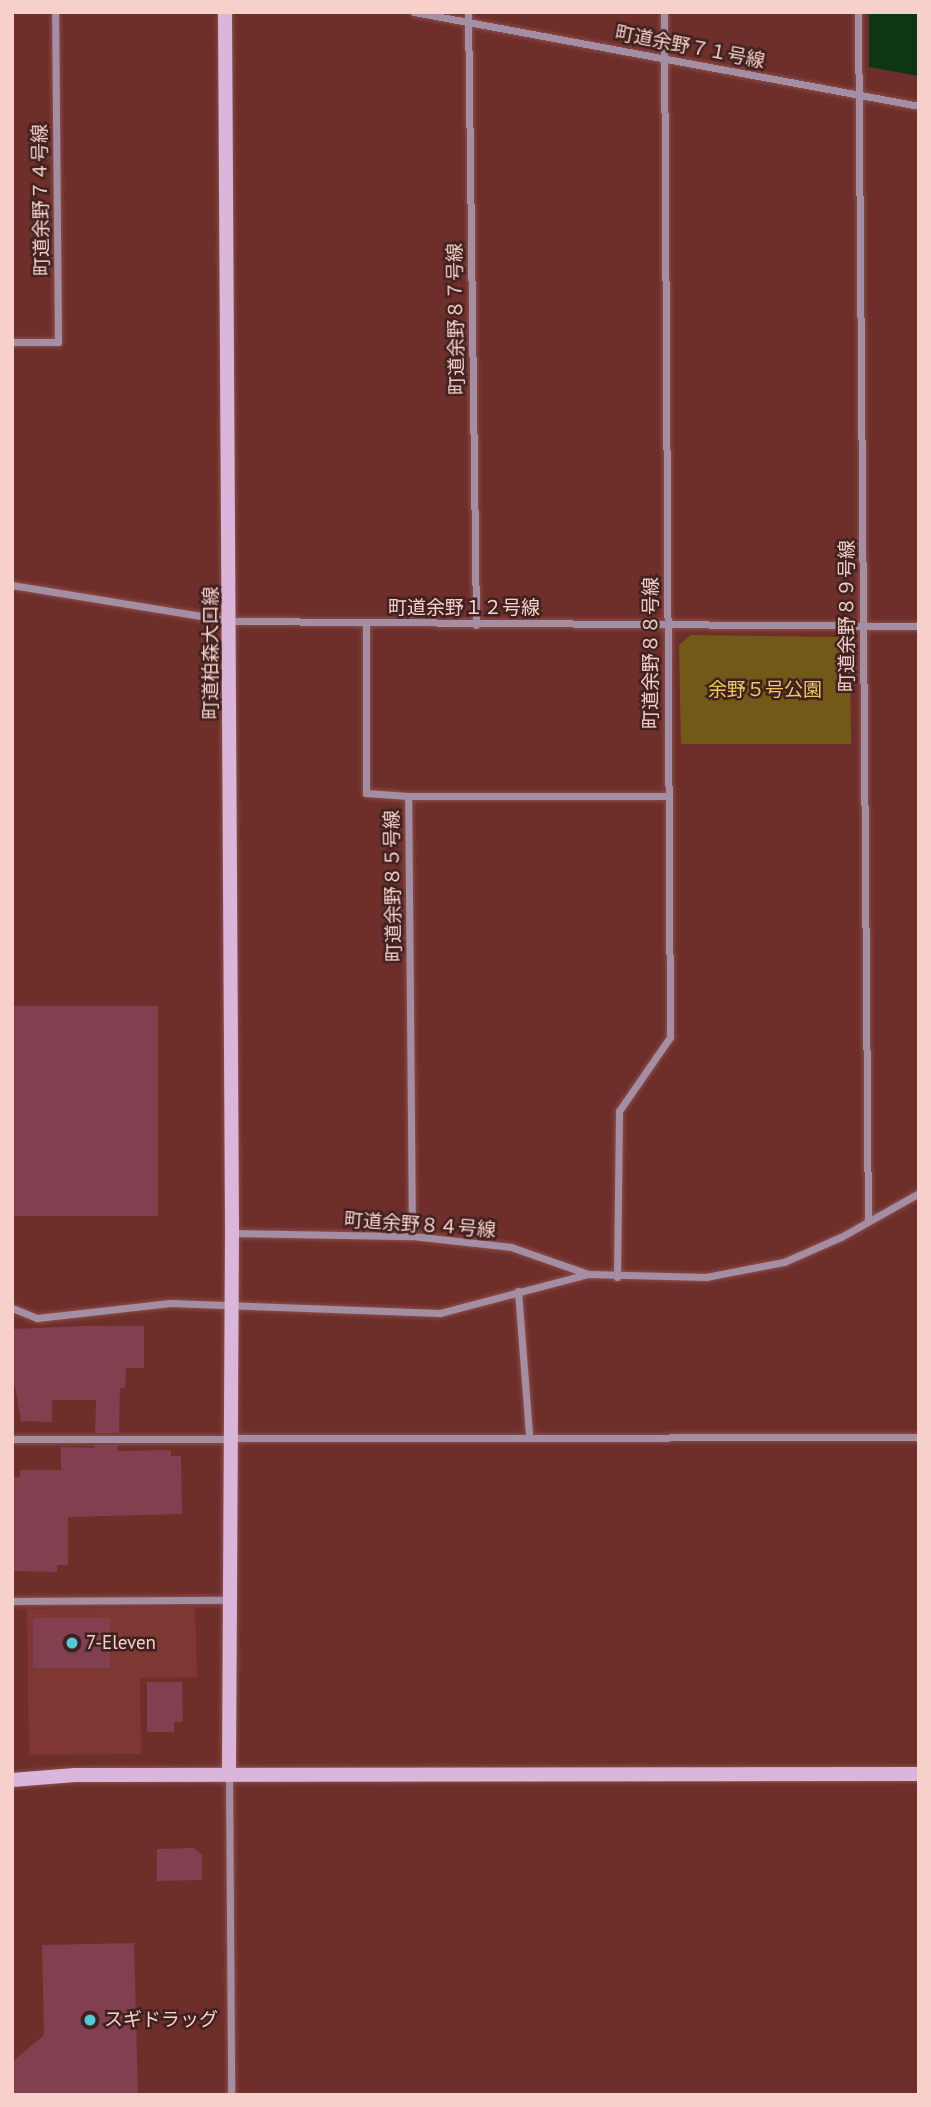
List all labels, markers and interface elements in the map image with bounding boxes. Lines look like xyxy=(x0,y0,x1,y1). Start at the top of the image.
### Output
street label: 町道余野７１号線 xyxy=(613,21,767,73)
street label: 町道余野７４号線 xyxy=(28,124,54,276)
street label: 町道余野８７号線 xyxy=(443,243,469,395)
street label: 町道余野８９号線 xyxy=(836,540,858,692)
street label: 町道余野８８号線 xyxy=(640,577,662,729)
street label: 町道柏森大口線 xyxy=(200,587,222,719)
street label: 町道余野１２号線 xyxy=(388,597,540,619)
park label: 余野５号公園 xyxy=(708,679,822,701)
street label: 町道余野８５号線 xyxy=(380,810,406,962)
street label: 町道余野８４号線 xyxy=(343,1208,497,1242)
place label: 7-Eleven xyxy=(86,1632,156,1654)
marker: 7-Eleven xyxy=(64,1635,80,1651)
place label: スギドラッグ xyxy=(104,2009,218,2031)
marker: スギドラッグ xyxy=(82,2012,98,2028)

